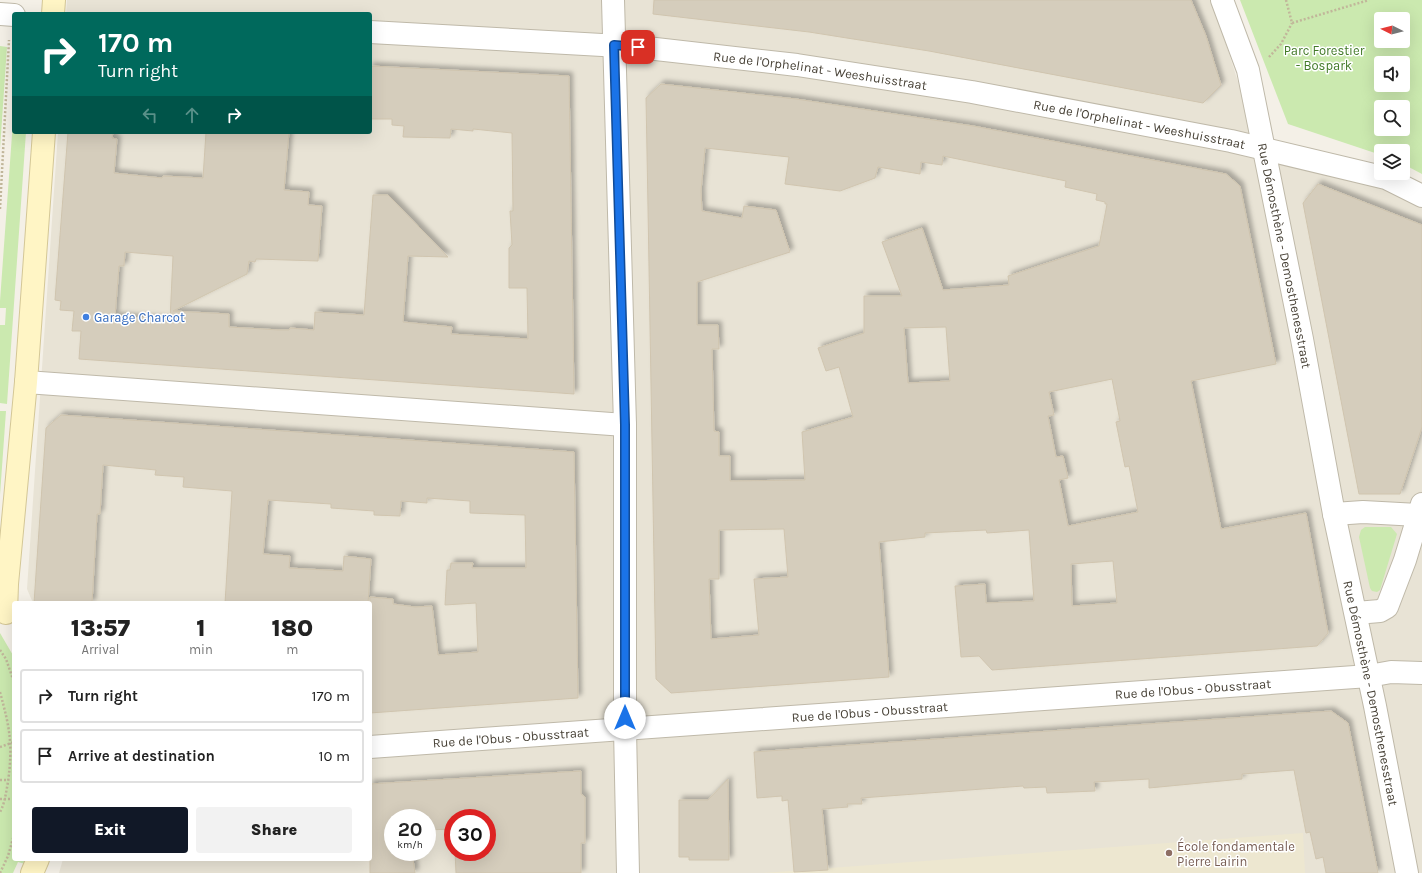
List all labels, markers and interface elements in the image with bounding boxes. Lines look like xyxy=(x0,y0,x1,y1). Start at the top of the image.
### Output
north arrow xyxy=(1374,12,1410,48)
map controls xyxy=(1374,12,1410,180)
text: 170 m xyxy=(98,26,173,59)
icon: right xyxy=(32,28,84,80)
pin xyxy=(621,30,655,64)
icon: arrive xyxy=(627,36,649,58)
park label: Parc Forestier - Bospark xyxy=(1284,43,1365,73)
street label: Rue de l'Orphelinat - Weeshuisstraat xyxy=(713,48,928,92)
button: sound xyxy=(1374,56,1410,92)
text: Turn right xyxy=(98,60,178,82)
street label: Rue de l'Orphelinat - Weeshuisstraat xyxy=(1032,96,1247,152)
button: search xyxy=(1374,100,1410,136)
icon: left xyxy=(139,104,161,126)
icon: ahead xyxy=(181,104,203,126)
icon: right xyxy=(223,104,245,126)
street label: Rue Démosthène - Demosthenesstraat xyxy=(1255,142,1315,370)
button: layers xyxy=(1374,144,1410,180)
place label: Garage Charcot xyxy=(94,310,185,325)
marker: Garage Charcot xyxy=(81,312,91,322)
street label: Rue Démosthène - Demosthenesstraat xyxy=(1341,579,1401,807)
text: 13:57 xyxy=(71,614,130,642)
text: 1 xyxy=(196,614,205,642)
text: 180 xyxy=(272,614,313,642)
text: Arrival xyxy=(81,642,120,657)
text: min xyxy=(189,642,213,657)
text: m xyxy=(286,642,298,657)
street label: Rue de l'Obus - Obusstraat xyxy=(1114,675,1272,702)
icon: right xyxy=(34,685,56,707)
text: Turn right xyxy=(68,687,138,705)
text: 170 m xyxy=(312,687,350,705)
position arrow xyxy=(604,697,646,739)
street label: Rue de l'Obus - Obusstraat xyxy=(791,698,948,725)
street label: Rue de l'Obus - Obusstraat xyxy=(432,724,589,750)
icon: arrive xyxy=(34,745,56,767)
text: Arrive at destination xyxy=(68,747,215,765)
text: 10 m xyxy=(319,747,350,765)
button: Exit xyxy=(32,807,188,853)
button: Share xyxy=(196,807,352,853)
speed limit sign: 30 xyxy=(444,809,496,861)
text: 20 xyxy=(398,818,422,841)
place label: École fondamentale Pierre Lairin xyxy=(1177,837,1295,869)
text: km/h xyxy=(397,839,423,851)
marker: École fondamentale Pierre Lairin xyxy=(1164,848,1174,858)

